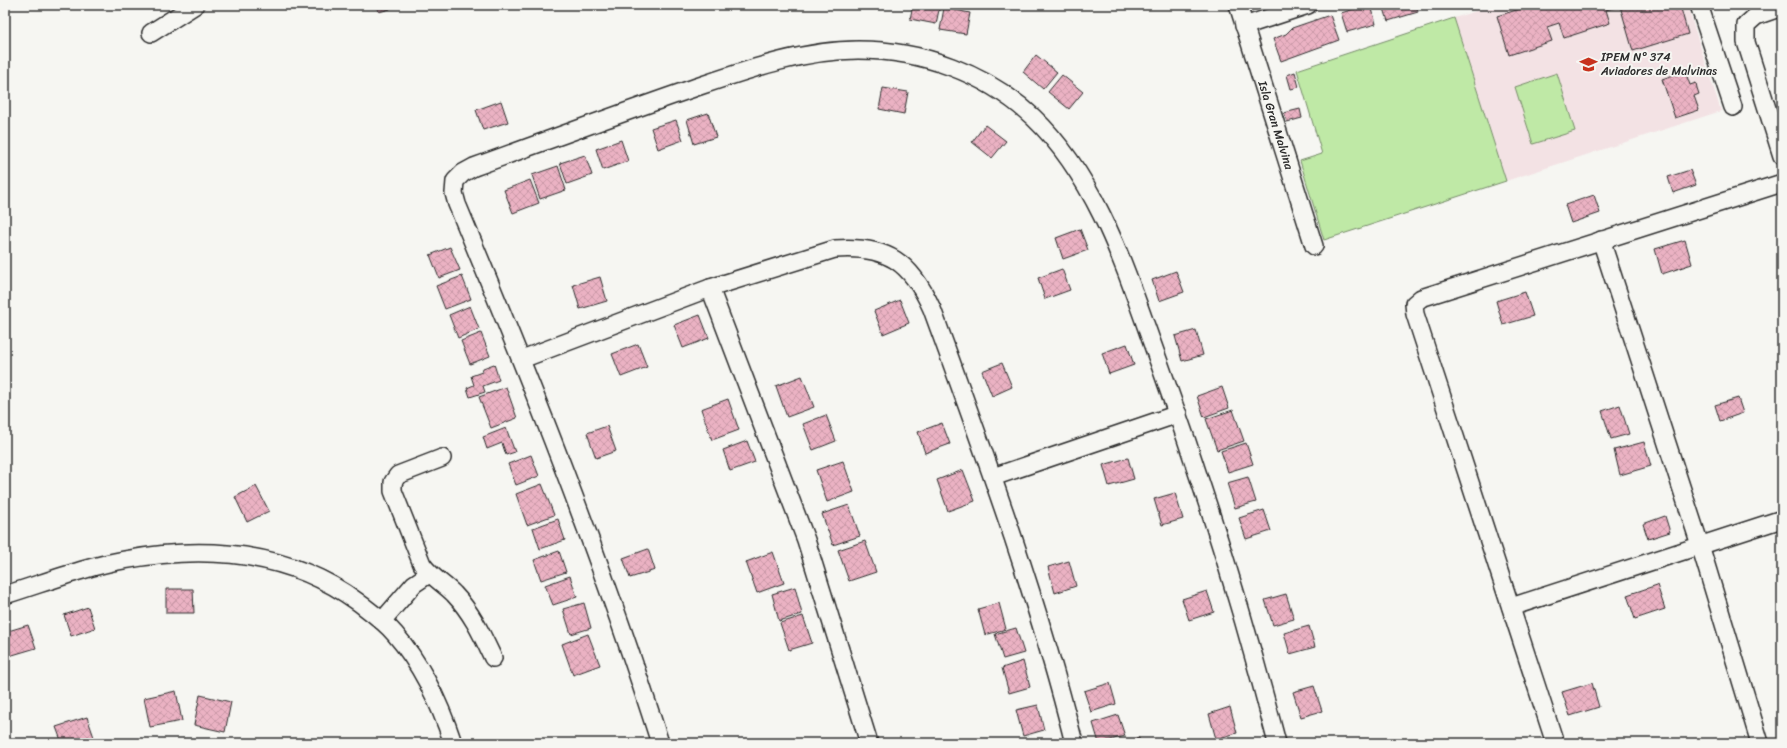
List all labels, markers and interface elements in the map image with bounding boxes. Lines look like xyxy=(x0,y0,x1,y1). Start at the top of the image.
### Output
place label: IPEM N° 374 Aviadores de Malvinas xyxy=(1600,46,1717,82)
school or university icon: IPEM N° 374 Aviadores de Malvinas xyxy=(1578,54,1598,74)
street label: Isla Gran Malvina xyxy=(1251,77,1301,173)

